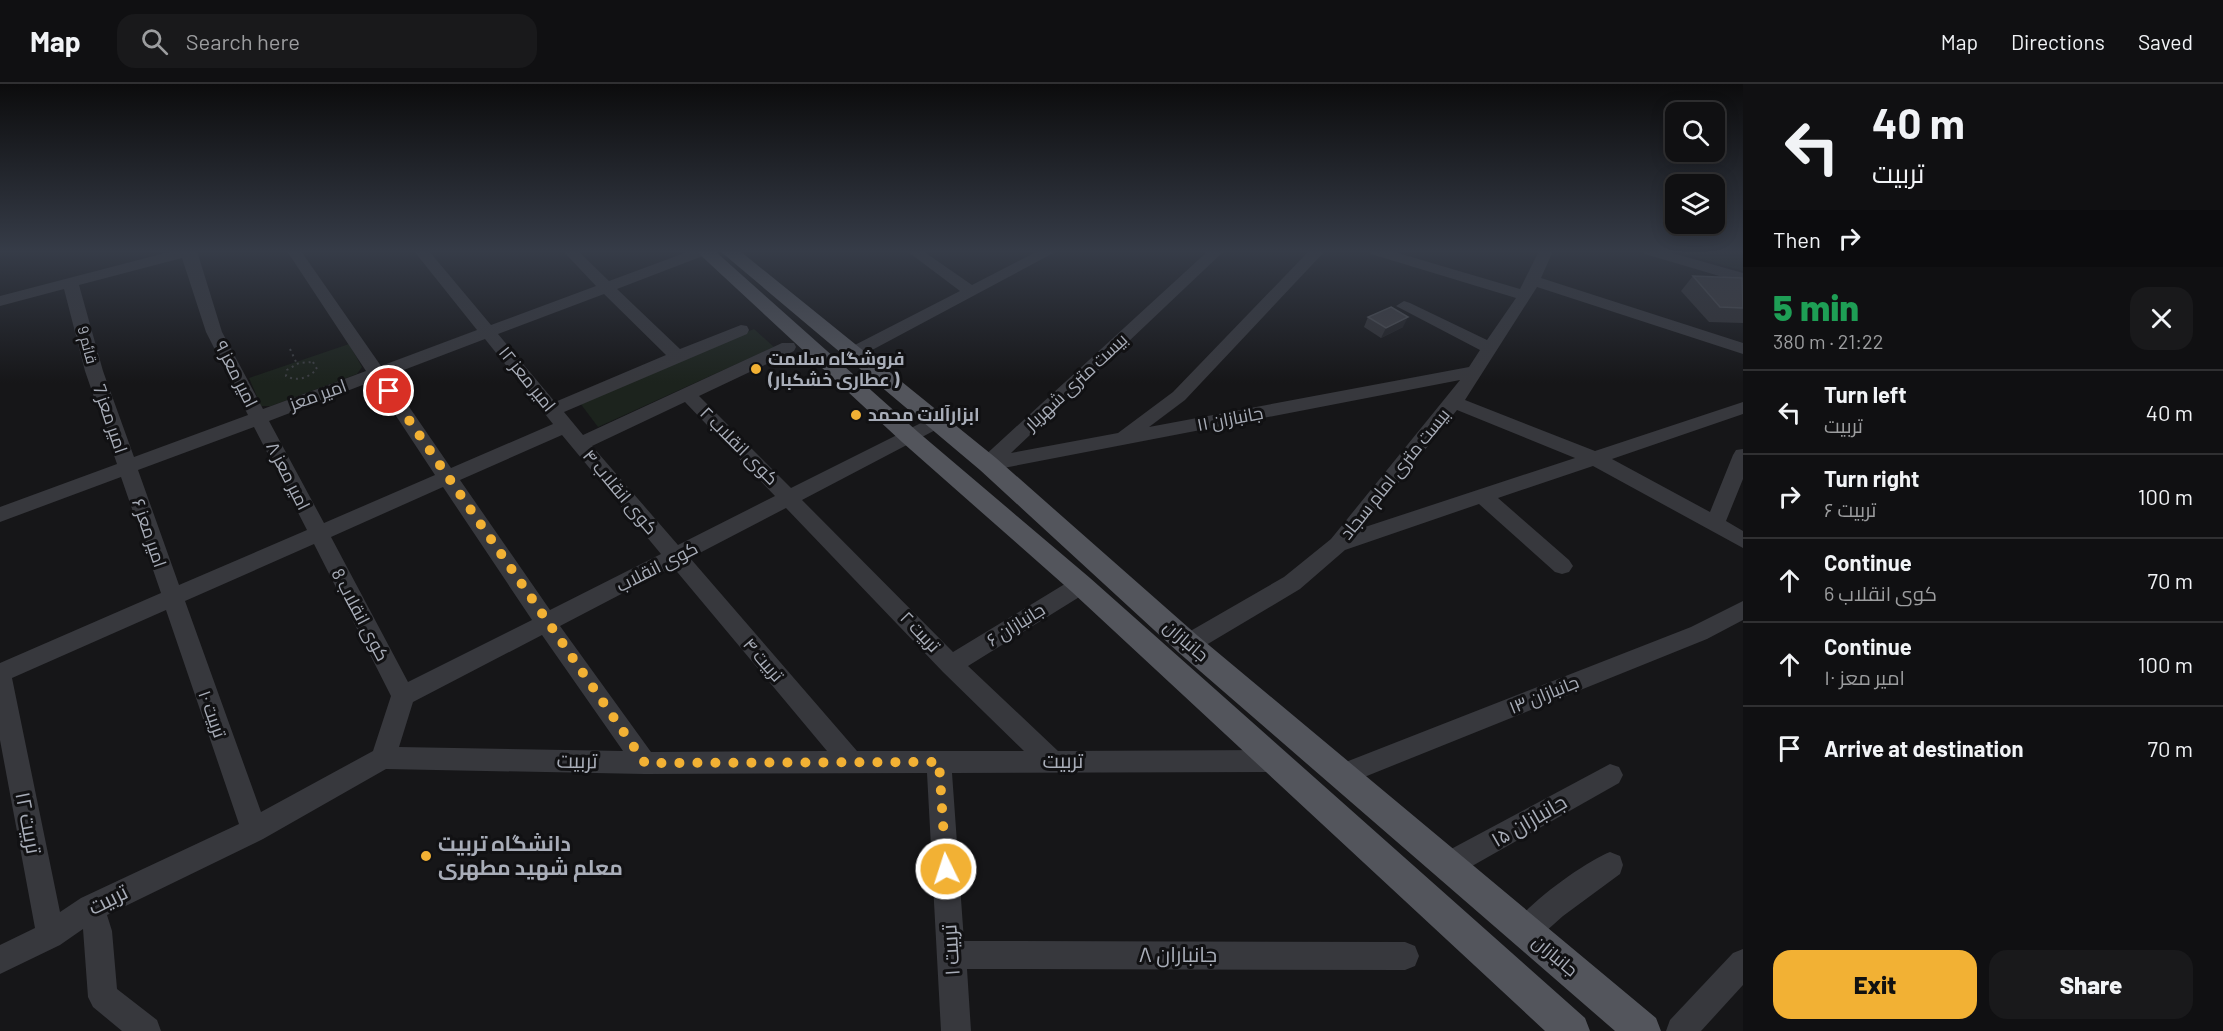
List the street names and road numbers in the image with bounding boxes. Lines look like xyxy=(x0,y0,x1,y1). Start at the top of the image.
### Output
street label: قائم 9 xyxy=(72,324,102,366)
street label: بیست متری شهریار xyxy=(1018,328,1132,436)
street label: امیر معز ۹ xyxy=(210,336,263,411)
street label: امیر معز ۱۲ xyxy=(494,341,561,416)
street label: امیر معز xyxy=(285,374,350,416)
street label: امیر معز 7 xyxy=(88,381,133,456)
street label: کوی انقلاب ۲ xyxy=(695,401,784,490)
street label: جانبازان ۱۱ xyxy=(1195,401,1265,436)
street label: بیست متری امام سجاد xyxy=(1335,403,1455,545)
street label: امیر معز ۸ xyxy=(261,438,315,514)
street label: کوی انقلاب ۴ xyxy=(578,444,663,539)
street label: امیر معز ۶ xyxy=(127,495,172,570)
street label: کوی انقلاب xyxy=(612,536,702,597)
street label: کوی انقلاب 8 xyxy=(326,564,394,665)
street label: جانبازان ۶ xyxy=(982,598,1049,651)
street label: تربیت ۲ xyxy=(895,606,945,657)
street label: جانبازان xyxy=(1159,615,1214,666)
street label: تربیت ۴ xyxy=(738,633,789,686)
street label: جانبازان ۱۳ xyxy=(1505,670,1582,719)
street label: تربیت ۱۰ xyxy=(193,687,232,741)
street label: تربیت xyxy=(556,747,598,773)
street label: تربیت xyxy=(1043,747,1084,773)
street label: جانبازان ۱۵ xyxy=(1486,788,1572,853)
street label: تربیت ۱۲ xyxy=(10,790,48,856)
street label: تربیت xyxy=(83,878,132,920)
street label: تربیت ۱ xyxy=(935,923,965,977)
street label: جانبازان xyxy=(1528,930,1583,981)
street label: جانباران ۸ xyxy=(1139,941,1217,968)

